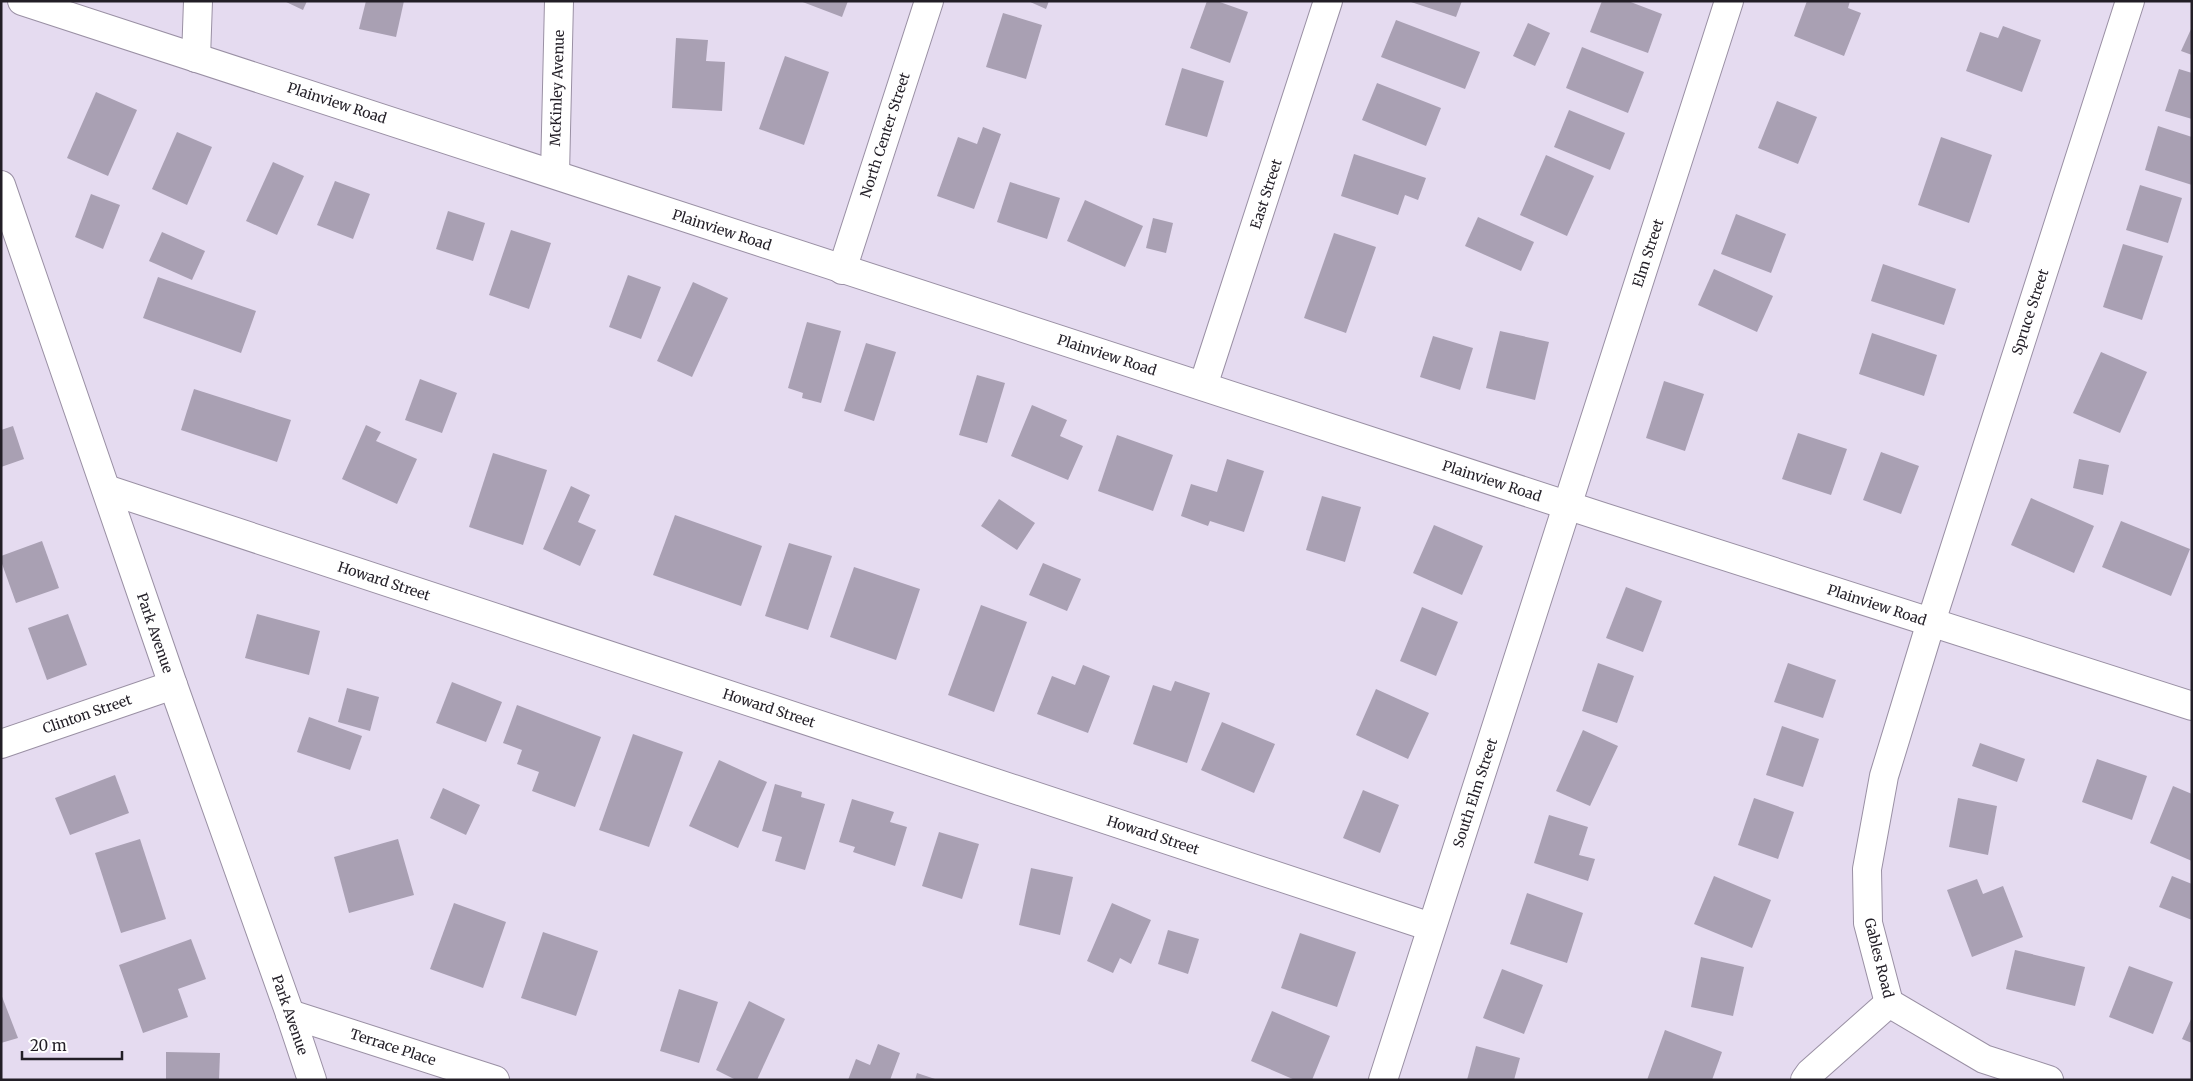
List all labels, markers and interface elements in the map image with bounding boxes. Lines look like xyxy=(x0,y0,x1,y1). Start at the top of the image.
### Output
street label: McKinley Avenue xyxy=(546,29,568,147)
street label: North Center Street xyxy=(856,70,914,200)
street label: Plainview Road xyxy=(285,78,389,128)
street label: East Street xyxy=(1246,156,1286,231)
street label: Plainview Road xyxy=(670,205,774,255)
street label: Elm Street xyxy=(1629,216,1668,289)
street label: Spruce Street xyxy=(2008,266,2053,357)
street label: Plainview Road xyxy=(1055,330,1159,380)
street label: Plainview Road xyxy=(1440,456,1544,506)
street label: Howard Street xyxy=(336,558,433,605)
street label: Plainview Road xyxy=(1825,580,1929,630)
street label: Park Avenue xyxy=(133,591,177,675)
street label: Howard Street xyxy=(721,685,818,732)
street label: Clinton Street xyxy=(40,690,134,738)
street label: South Elm Street xyxy=(1449,736,1501,850)
street label: Howard Street xyxy=(1105,812,1202,859)
street label: Gables Road xyxy=(1860,916,1898,1000)
street label: Park Avenue xyxy=(268,973,312,1057)
street label: Terrace Place xyxy=(348,1025,438,1069)
scale bar xyxy=(22,1028,122,1060)
text: 20 m xyxy=(30,1036,67,1055)

